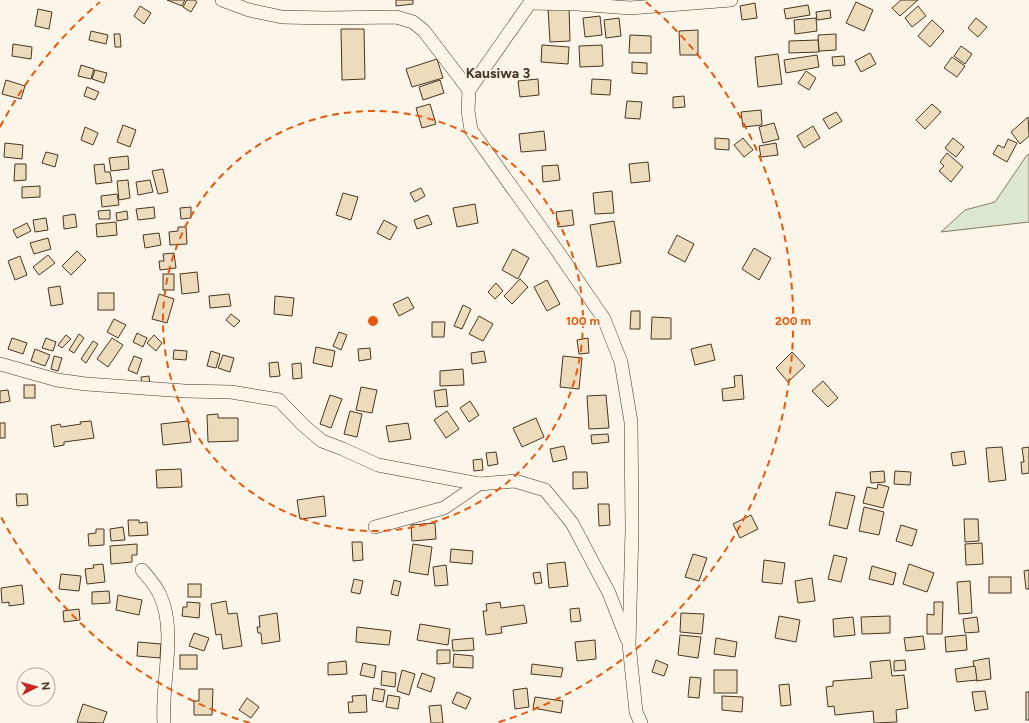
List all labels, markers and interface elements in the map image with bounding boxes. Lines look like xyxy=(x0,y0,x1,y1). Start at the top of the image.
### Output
district label: Kausiwa 3 xyxy=(466,65,530,82)
centre of rings xyxy=(366,314,380,328)
text: 100 m xyxy=(566,314,600,328)
text: 200 m xyxy=(775,314,811,328)
north arrow xyxy=(16,667,56,707)
text: N xyxy=(39,681,52,691)

